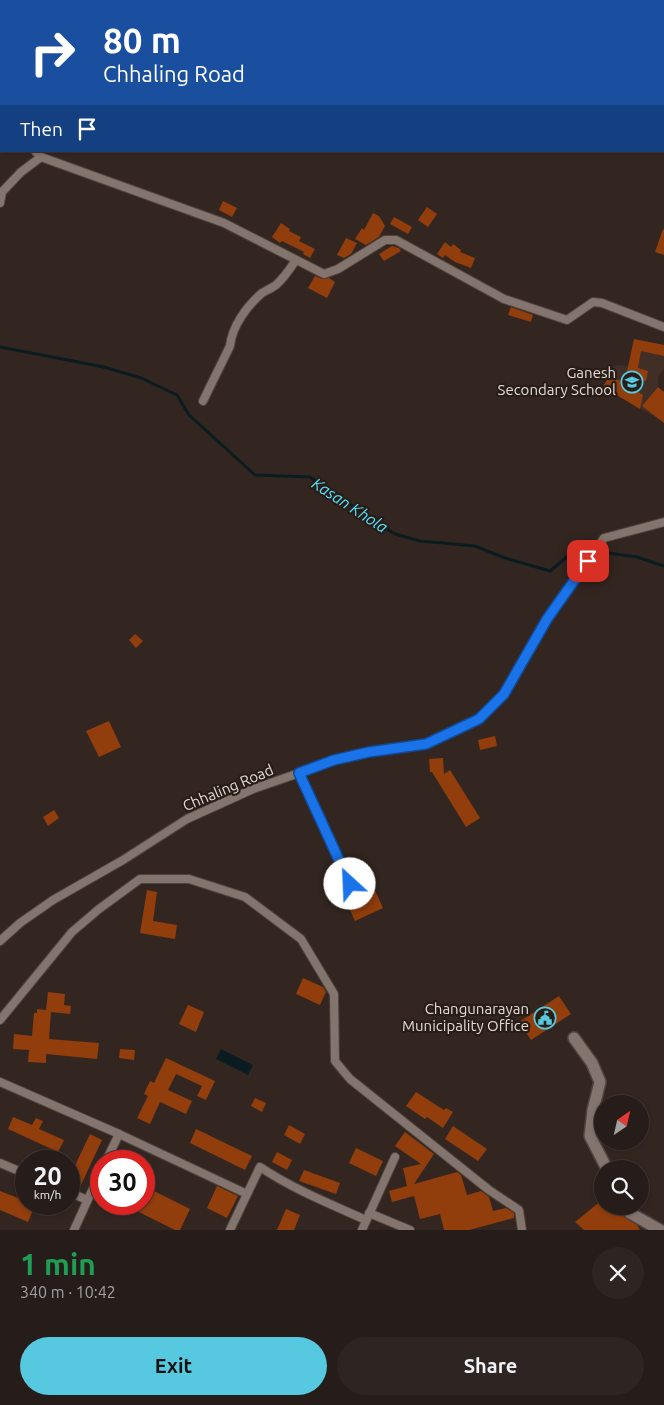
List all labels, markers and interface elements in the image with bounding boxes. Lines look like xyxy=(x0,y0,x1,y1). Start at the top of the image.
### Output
icon: right xyxy=(20,20,85,85)
text: 80 m xyxy=(103,20,181,60)
text: Chhaling Road xyxy=(103,61,245,86)
icon: arrive xyxy=(73,115,101,143)
text: Then xyxy=(20,118,63,140)
place label: Ganesh Secondary School xyxy=(498,364,616,398)
school or university icon: Ganesh Secondary School xyxy=(620,370,644,394)
water label: Kasan Khola xyxy=(309,474,391,536)
pin xyxy=(567,540,609,582)
icon: arrive xyxy=(574,547,602,575)
street label: Chhaling Road xyxy=(180,761,276,814)
position arrow xyxy=(323,857,375,909)
place label: Changunarayan Municipality Office xyxy=(402,1000,529,1034)
public building icon: Changunarayan Municipality Office xyxy=(533,1006,557,1030)
north arrow xyxy=(594,1095,649,1150)
map controls xyxy=(594,1095,649,1215)
speed limit sign: 30 xyxy=(90,1150,155,1215)
button: search xyxy=(594,1160,649,1215)
text: 20 xyxy=(33,1162,62,1190)
text: km/h xyxy=(34,1188,61,1201)
text: 1 min xyxy=(20,1247,96,1281)
button: close xyxy=(592,1247,644,1299)
text: 340 m · 10:42 xyxy=(20,1283,116,1301)
button: Exit xyxy=(20,1337,327,1395)
button: Share xyxy=(337,1337,644,1395)

